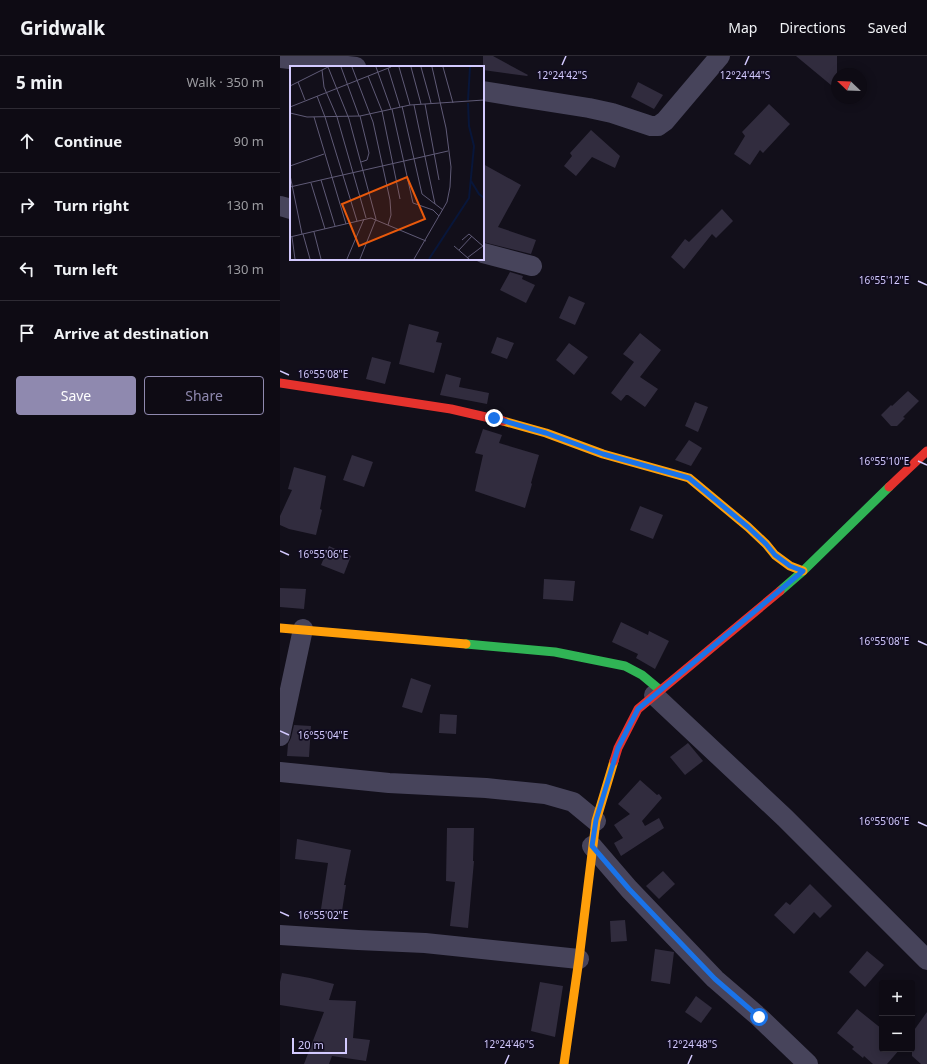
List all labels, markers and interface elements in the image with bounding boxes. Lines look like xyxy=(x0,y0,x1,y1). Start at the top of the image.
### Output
text: Gridwalk xyxy=(20,15,105,41)
text: Map xyxy=(728,18,757,37)
text: Directions xyxy=(779,18,846,37)
text: Saved xyxy=(868,18,907,37)
inset map xyxy=(290,66,484,260)
text: 12°24'42"S xyxy=(537,68,588,82)
text: 12°24'44"S xyxy=(720,68,771,82)
north arrow xyxy=(831,68,867,104)
text: 5 min xyxy=(16,71,63,94)
text: Walk · 350 m xyxy=(186,73,264,91)
icon: ahead xyxy=(16,130,38,152)
text: Continue xyxy=(54,131,122,151)
text: 90 m xyxy=(234,132,264,150)
icon: right xyxy=(16,194,38,216)
text: Turn right xyxy=(54,195,129,215)
text: 130 m xyxy=(226,196,264,214)
icon: left xyxy=(16,258,38,280)
text: Turn left xyxy=(54,259,118,279)
text: 130 m xyxy=(226,260,264,278)
text: 16°55'12"E xyxy=(859,273,909,287)
icon: arrive xyxy=(16,322,38,344)
text: Arrive at destination xyxy=(54,323,209,343)
text: 16°55'08"E xyxy=(298,367,348,381)
button: Save xyxy=(16,376,136,415)
button: Share xyxy=(144,376,264,415)
route end xyxy=(485,409,503,427)
text: 16°55'10"E xyxy=(859,454,909,468)
text: 16°55'06"E xyxy=(298,547,348,561)
text: 16°55'08"E xyxy=(859,634,909,648)
text: 16°55'04"E xyxy=(298,728,348,742)
text: 16°55'06"E xyxy=(859,814,909,828)
text: 16°55'02"E xyxy=(298,908,348,922)
map controls xyxy=(879,980,915,1052)
button: + xyxy=(879,980,915,1016)
route start xyxy=(750,1008,768,1026)
button: − xyxy=(879,1016,915,1052)
scale bar xyxy=(292,1036,347,1055)
text: 20 m xyxy=(298,1037,324,1052)
text: 12°24'46"S xyxy=(484,1037,535,1051)
text: 12°24'48"S xyxy=(667,1037,718,1051)

